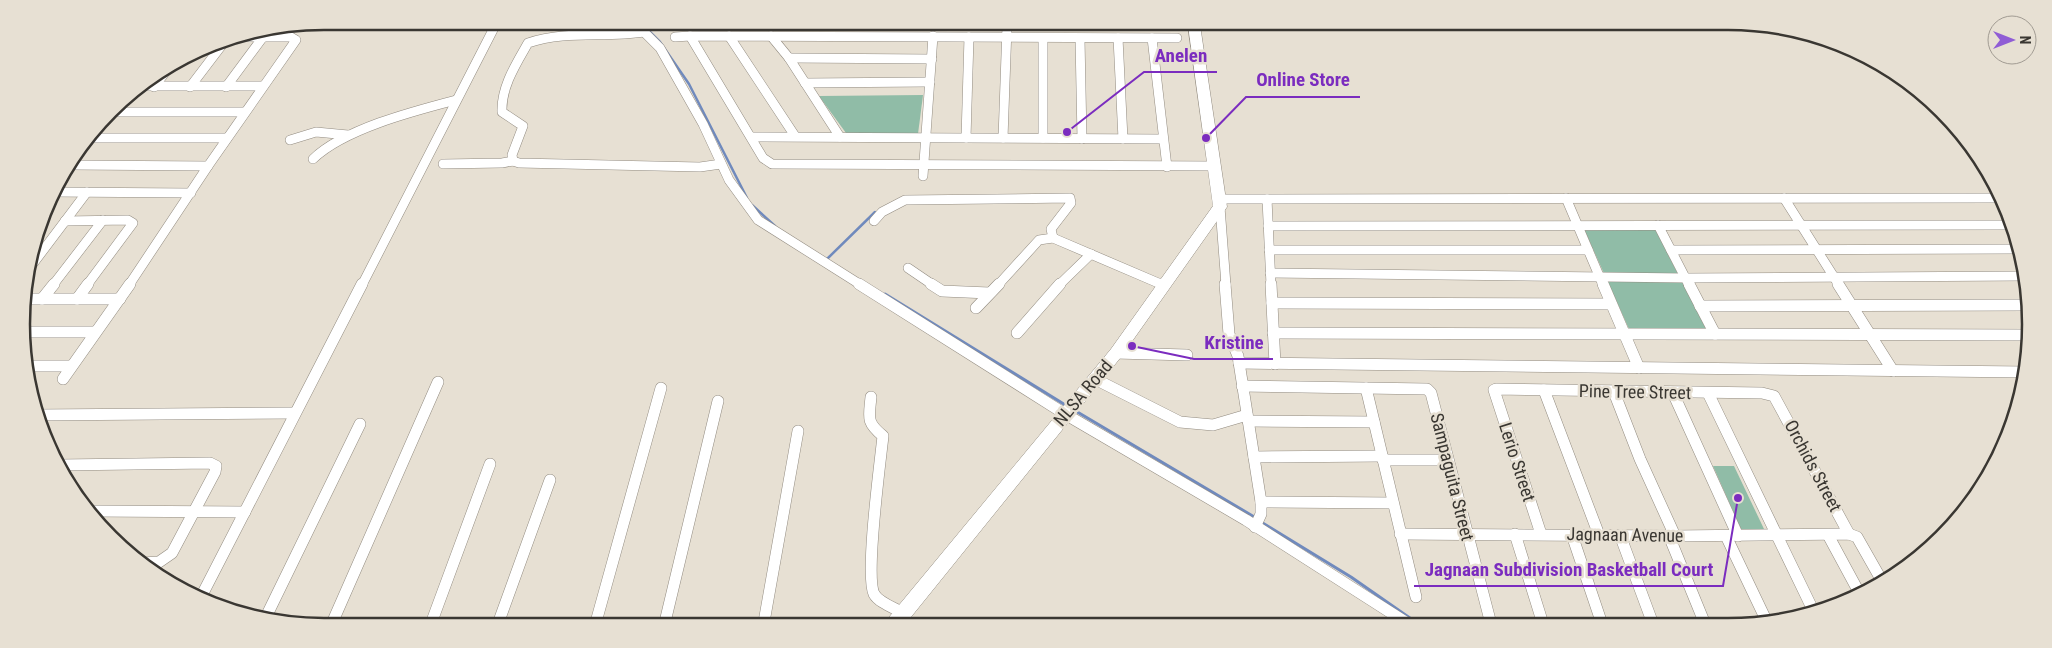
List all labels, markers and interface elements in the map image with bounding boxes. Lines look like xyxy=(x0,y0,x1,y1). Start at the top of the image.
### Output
north arrow xyxy=(1987,15,2037,65)
text: N xyxy=(2017,36,2033,44)
callout: Anelen xyxy=(1144,38,1217,72)
text: Anelen xyxy=(1155,44,1207,67)
callout: Online Store xyxy=(1246,63,1360,97)
text: Online Store xyxy=(1256,68,1350,91)
callout: Kristine xyxy=(1194,325,1273,359)
text: Kristine xyxy=(1204,331,1264,354)
street label: NLSA Road xyxy=(1049,355,1116,430)
street label: Pine Tree Street xyxy=(1579,380,1691,403)
street label: Sampaguita Street xyxy=(1426,411,1479,543)
street label: Orchids Street xyxy=(1781,416,1846,515)
street label: Lerio Street xyxy=(1495,420,1540,504)
street label: Jagnaan Avenue xyxy=(1566,523,1684,546)
callout: Jagnaan Subdivision Basketball Court xyxy=(1414,552,1723,586)
text: Jagnaan Subdivision Basketball Court xyxy=(1425,558,1713,581)

